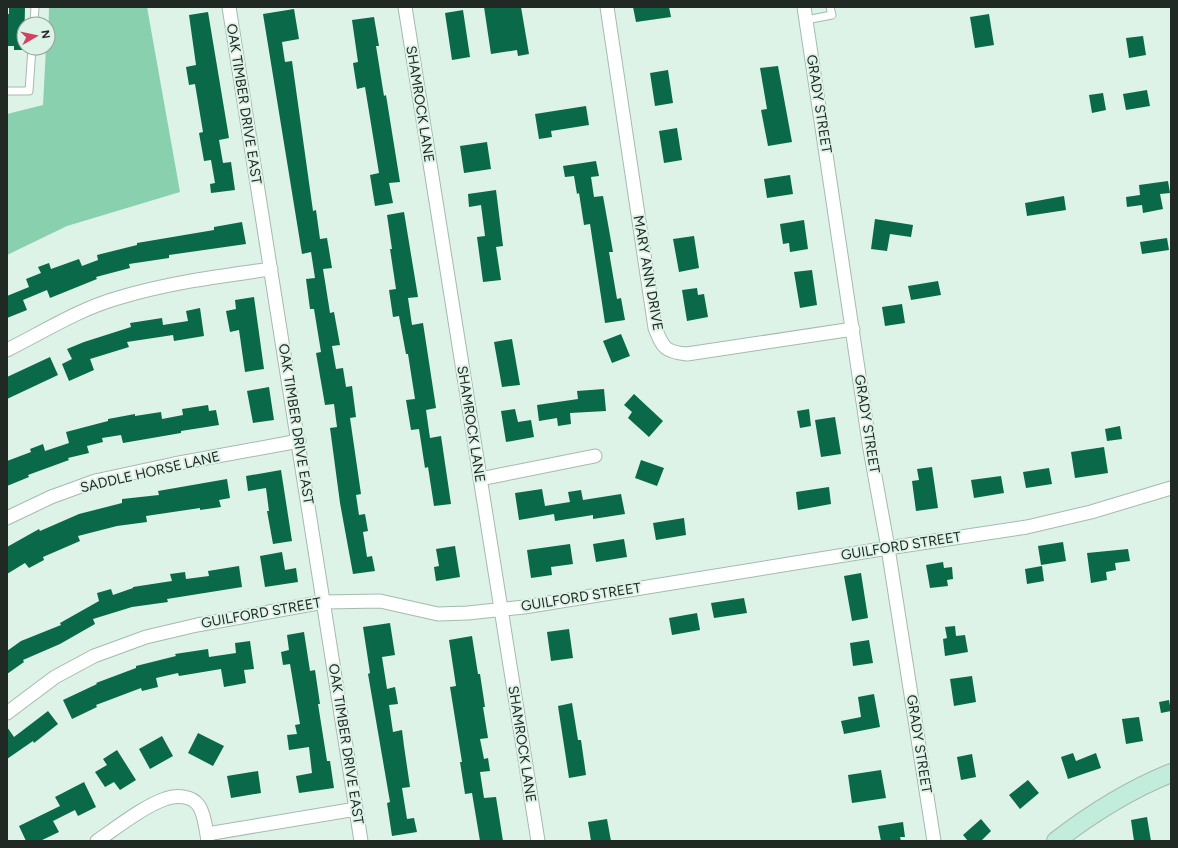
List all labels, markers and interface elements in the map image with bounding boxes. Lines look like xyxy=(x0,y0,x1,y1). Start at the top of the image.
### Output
north arrow xyxy=(16,16,56,56)
street label: OAK TIMBER DRIVE EAST xyxy=(223,22,265,186)
text: N xyxy=(38,29,52,40)
street label: SHAMROCK LANE xyxy=(402,44,438,164)
street label: GRADY STREET xyxy=(803,53,835,155)
street label: MARY ANN DRIVE xyxy=(629,214,667,332)
street label: OAK TIMBER DRIVE EAST xyxy=(275,342,317,506)
street label: SHAMROCK LANE xyxy=(453,364,489,484)
street label: GRADY STREET xyxy=(851,373,883,475)
street label: SADDLE HORSE LANE xyxy=(79,448,221,496)
street label: GUILFORD STREET xyxy=(840,528,963,564)
street label: GUILFORD STREET xyxy=(520,579,643,615)
street label: GUILFORD STREET xyxy=(200,594,322,632)
street label: OAK TIMBER DRIVE EAST xyxy=(325,662,367,826)
street label: SHAMROCK LANE xyxy=(504,684,540,804)
street label: GRADY STREET xyxy=(903,693,935,795)

